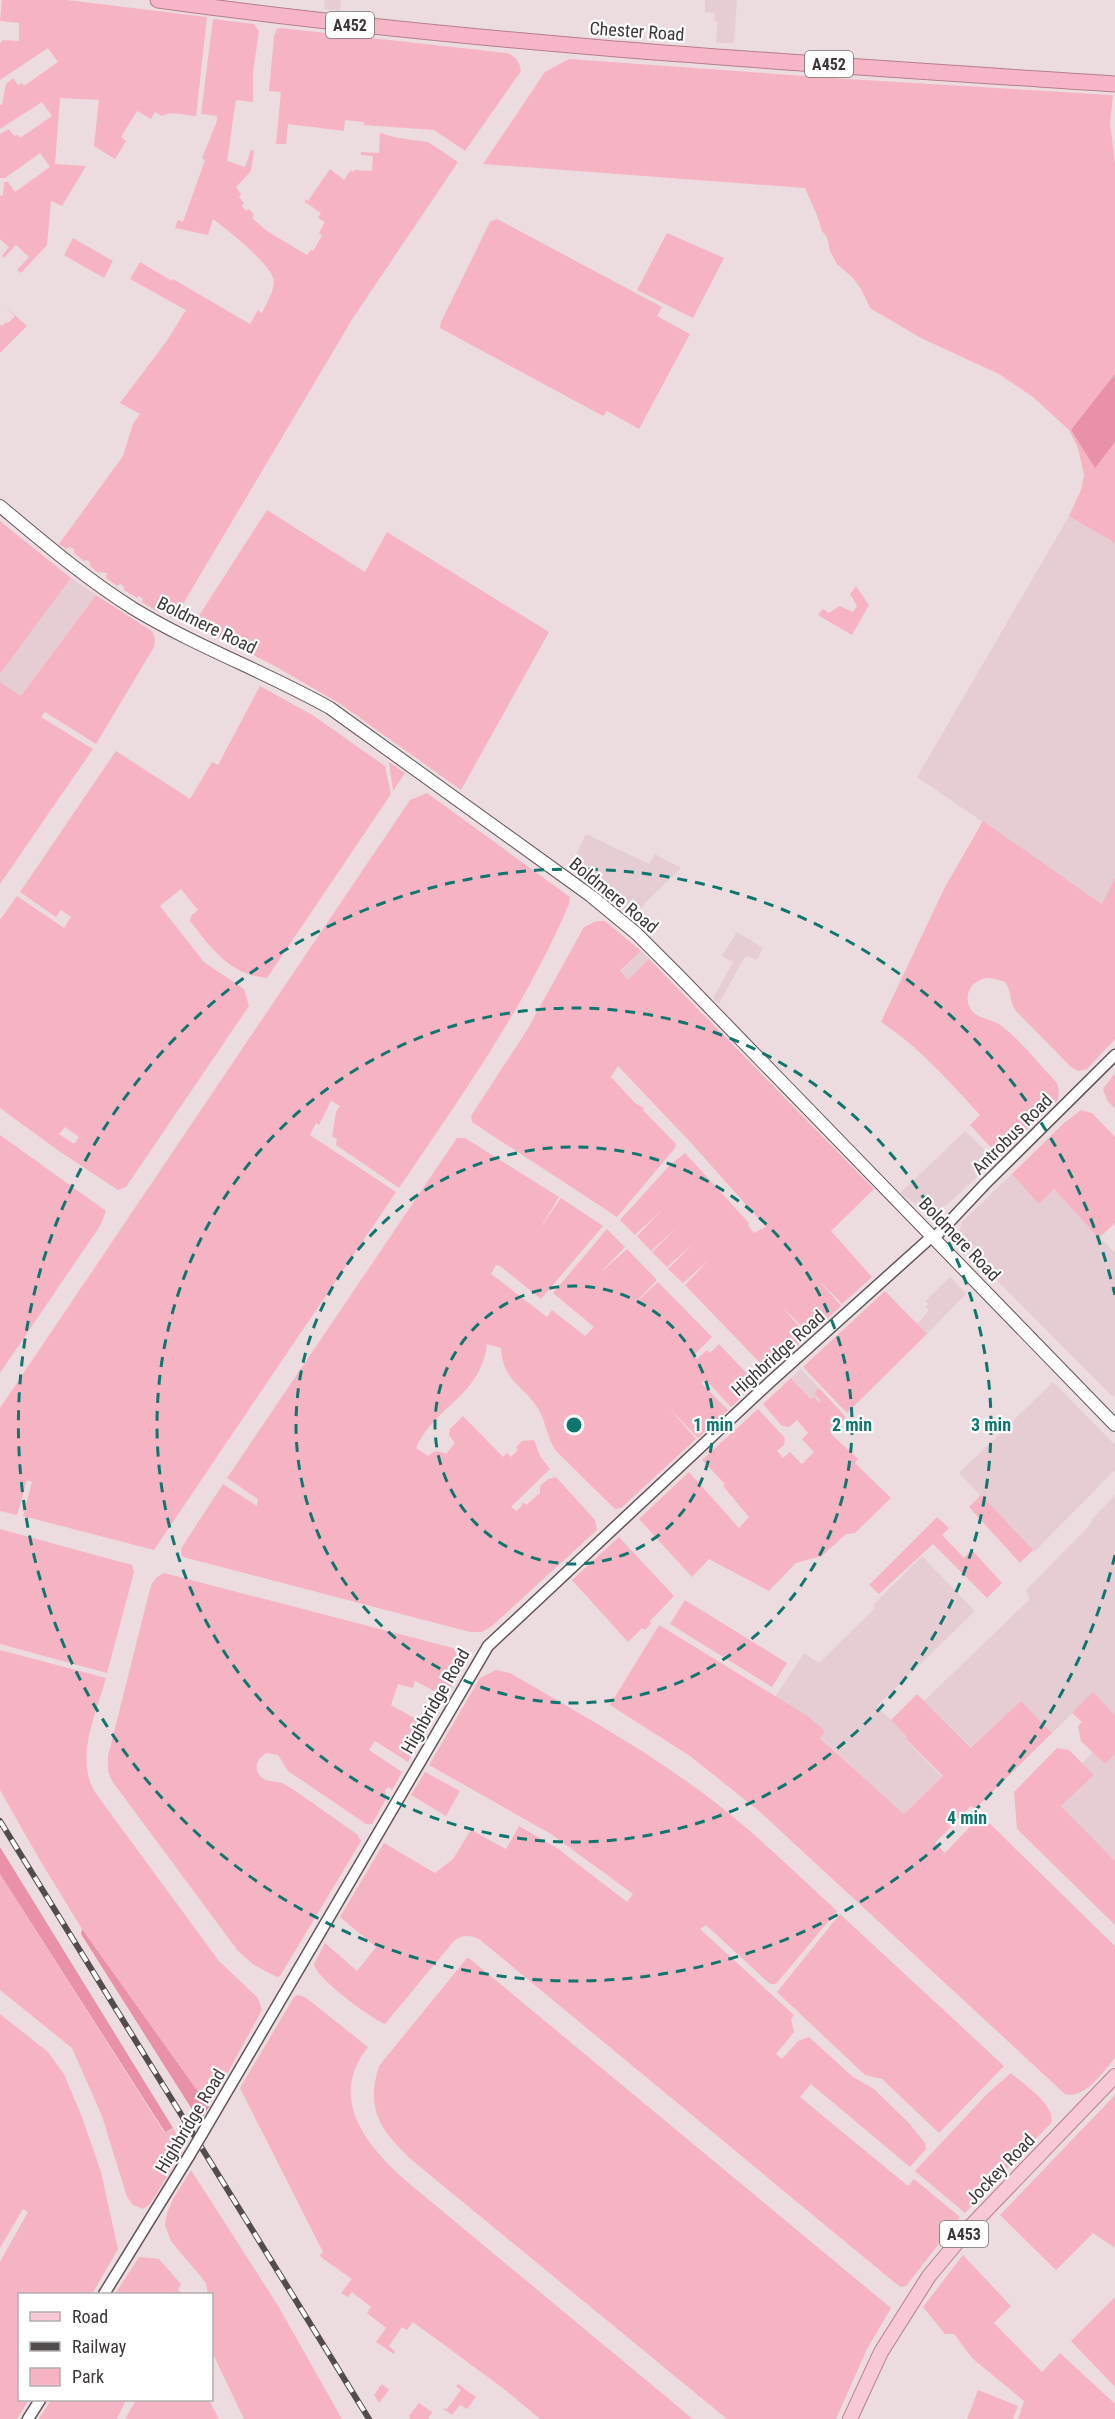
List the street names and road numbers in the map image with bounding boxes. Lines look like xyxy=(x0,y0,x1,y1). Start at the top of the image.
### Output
road number: A452 xyxy=(326,12,374,38)
street label: Chester Road xyxy=(589,17,685,45)
road number: A452 xyxy=(805,51,853,77)
street label: Boldmere Road xyxy=(154,592,260,658)
street label: Boldmere Road xyxy=(565,853,663,937)
street label: Antrobus Road xyxy=(968,1090,1056,1178)
street label: Boldmere Road xyxy=(915,1193,1005,1285)
street label: Highbridge Road xyxy=(727,1306,829,1400)
street label: Highbridge Road xyxy=(396,1645,474,1757)
street label: Highbridge Road xyxy=(151,2065,229,2177)
street label: Jockey Road xyxy=(961,2129,1039,2209)
road number: A453 xyxy=(940,2221,988,2247)

